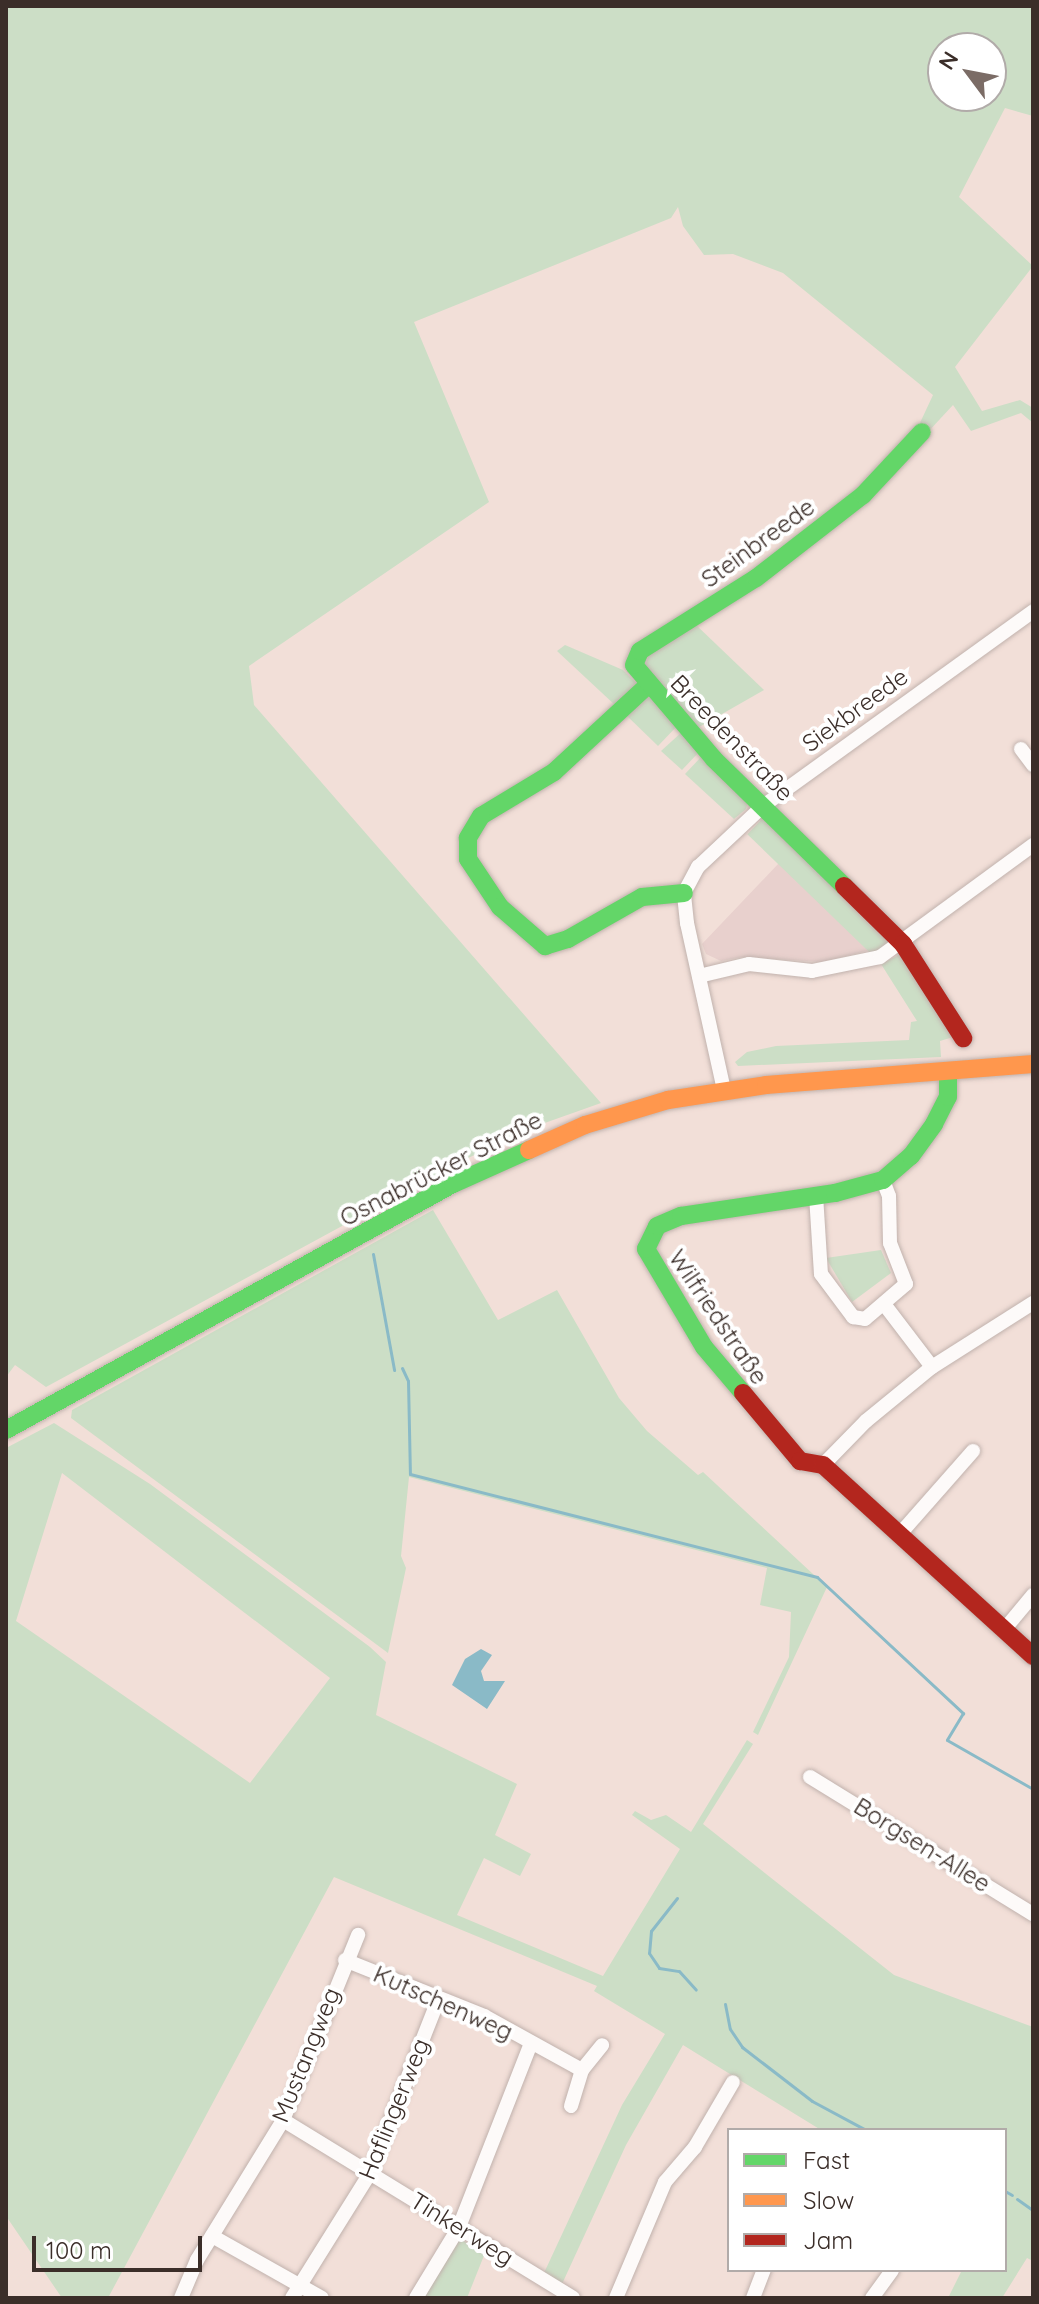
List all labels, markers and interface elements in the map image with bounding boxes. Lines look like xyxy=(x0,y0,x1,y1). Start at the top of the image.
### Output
north arrow xyxy=(927,32,1007,112)
text: N xyxy=(932,46,964,75)
street label: Steinbreede xyxy=(696,492,820,594)
street label: Siekbreede xyxy=(797,662,913,758)
street label: Breedenstraße xyxy=(665,669,799,807)
street label: Osnabrücker Straße xyxy=(335,1106,547,1232)
street label: Wilfriedstraße xyxy=(662,1244,774,1390)
street label: Borgsen-Allee xyxy=(849,1792,995,1898)
street label: Kutschenweg xyxy=(369,1959,517,2047)
street label: Mustangweg xyxy=(266,1983,346,2127)
street label: Haflingerweg xyxy=(353,2034,435,2184)
legend xyxy=(727,2128,1007,2272)
text: Fast xyxy=(803,2145,850,2175)
text: Slow xyxy=(803,2185,854,2215)
street label: Tinkerweg xyxy=(405,2186,519,2272)
scale bar xyxy=(36,2220,206,2270)
text: Jam xyxy=(803,2225,853,2255)
text: 100 m xyxy=(46,2235,112,2265)

